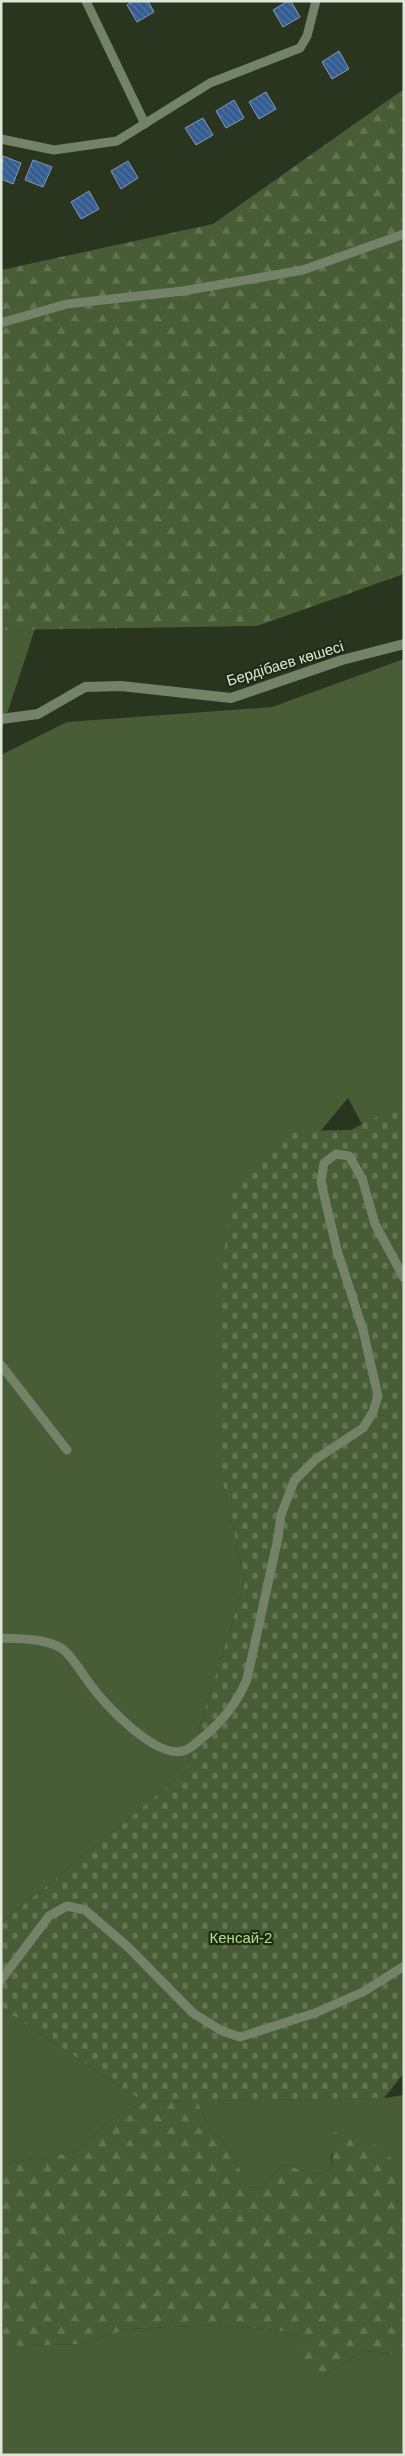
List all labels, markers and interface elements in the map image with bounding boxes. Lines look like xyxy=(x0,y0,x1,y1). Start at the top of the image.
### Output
street label: Бердібаев көшесі xyxy=(224,637,346,689)
park label: Кенсай-2 xyxy=(210,1929,272,1946)

